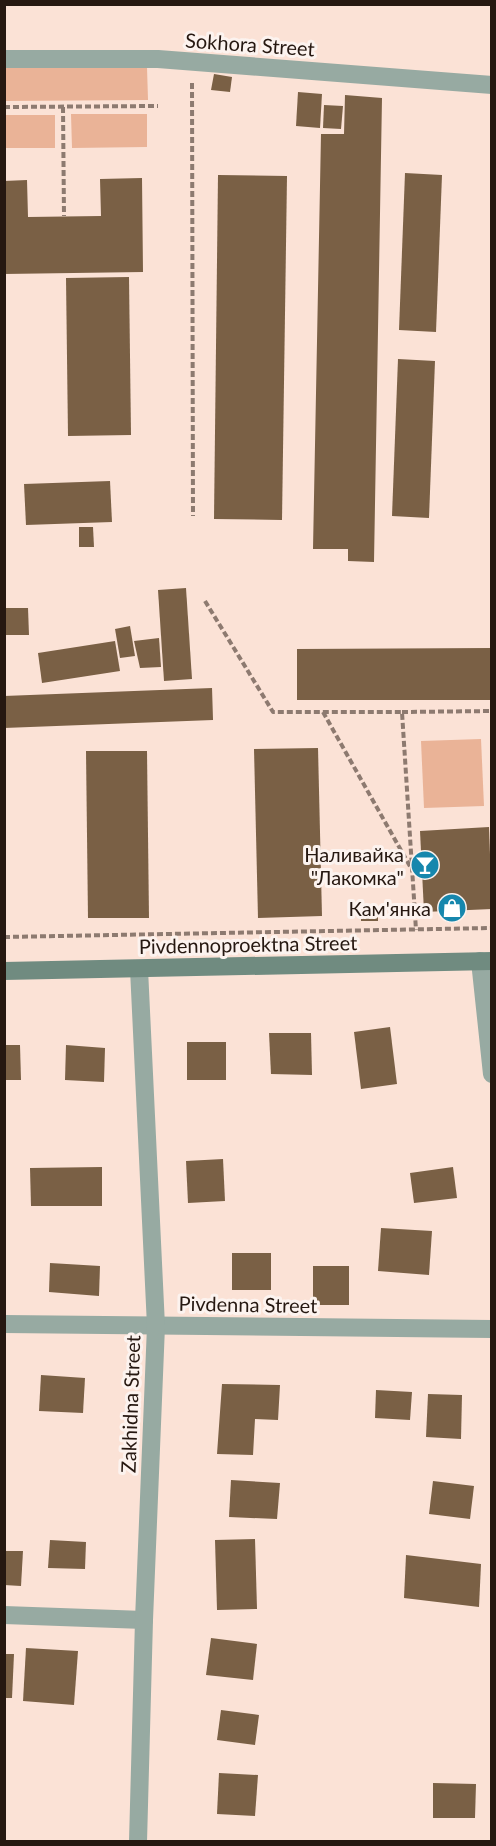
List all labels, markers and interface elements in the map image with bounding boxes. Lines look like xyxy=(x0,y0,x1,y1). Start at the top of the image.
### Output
street label: Sokhora Street xyxy=(185,28,315,60)
place label: Наливайка "Лакомка" xyxy=(304,842,404,889)
bar icon: Наливайка "Лакомка" xyxy=(409,849,441,881)
shop icon: Кам'янка xyxy=(436,892,468,924)
place label: Кам'янка xyxy=(348,896,431,920)
street label: Pivdennoproektna Street xyxy=(139,930,357,958)
street label: Pivdenna Street xyxy=(179,1291,317,1317)
street label: Zakhidna Street xyxy=(116,1335,144,1473)

